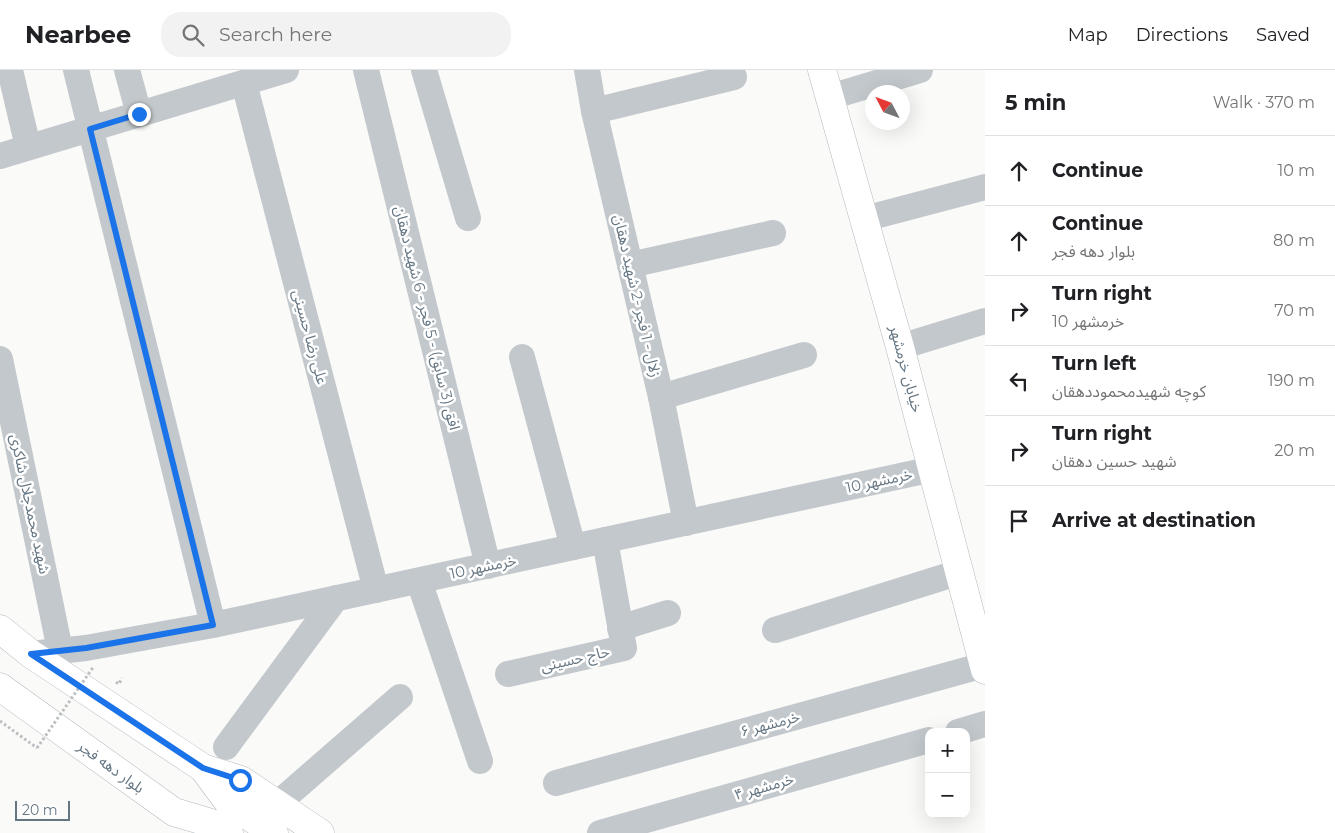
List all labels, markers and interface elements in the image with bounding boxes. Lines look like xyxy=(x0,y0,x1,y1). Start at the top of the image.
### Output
search box xyxy=(161,12,511,57)
text: Nearbee xyxy=(25,20,131,49)
icon: search xyxy=(179,21,207,49)
text: Search here xyxy=(219,23,332,46)
text: Map xyxy=(1068,24,1108,46)
text: Directions xyxy=(1136,24,1228,46)
text: Saved xyxy=(1256,24,1310,46)
north arrow xyxy=(865,85,910,130)
text: 5 min xyxy=(1005,90,1066,115)
text: Walk · 370 m xyxy=(1213,93,1315,112)
route end xyxy=(128,103,151,126)
icon: ahead xyxy=(1005,157,1033,185)
text: Continue xyxy=(1052,159,1143,182)
text: 10 m xyxy=(1277,161,1315,180)
street label: افق (3 سابق) - 5 فجر - 6 شهید دهقان xyxy=(389,204,465,432)
text: Continue xyxy=(1052,212,1143,235)
street label: زلال - 1 فجر -2 شهید دهقان xyxy=(610,213,665,379)
icon: ahead xyxy=(1005,227,1033,255)
text: 80 m xyxy=(1273,231,1315,250)
text: بلوار دهه فجر xyxy=(1052,242,1135,261)
text: Turn right xyxy=(1052,282,1152,305)
street label: علی رضا حسینی xyxy=(289,287,332,387)
icon: right xyxy=(1005,297,1033,325)
text: 70 m xyxy=(1274,301,1315,320)
text: خرمشهر 10 xyxy=(1052,312,1124,331)
street label: خیابان خرمشهر xyxy=(885,322,927,415)
text: Turn left xyxy=(1052,352,1137,375)
icon: left xyxy=(1005,367,1033,395)
text: 190 m xyxy=(1268,371,1315,390)
text: کوچه شهیدمحموددهقان xyxy=(1052,382,1206,401)
text: Turn right xyxy=(1052,422,1152,445)
street label: شهید محمدجلال شاکری xyxy=(6,432,55,576)
icon: right xyxy=(1005,437,1033,465)
text: 20 m xyxy=(1274,441,1315,460)
text: شهید حسین دهقان xyxy=(1052,452,1177,471)
street label: خرمشهر 10 xyxy=(844,464,914,497)
icon: arrive xyxy=(1005,507,1033,535)
text: Arrive at destination xyxy=(1052,509,1256,532)
street label: خرمشهر 10 xyxy=(448,550,518,583)
street label: حاج حسینی xyxy=(539,641,612,679)
street label: خرمشهر ۶ xyxy=(738,706,802,741)
map controls xyxy=(925,728,970,818)
button: + xyxy=(925,728,970,773)
street label: بلوار دهه فجر xyxy=(73,735,148,797)
route start xyxy=(229,769,252,792)
street label: خرمشهر ۴ xyxy=(732,769,796,804)
button: − xyxy=(925,773,970,818)
scale bar xyxy=(15,798,70,821)
text: 20 m xyxy=(22,801,58,819)

